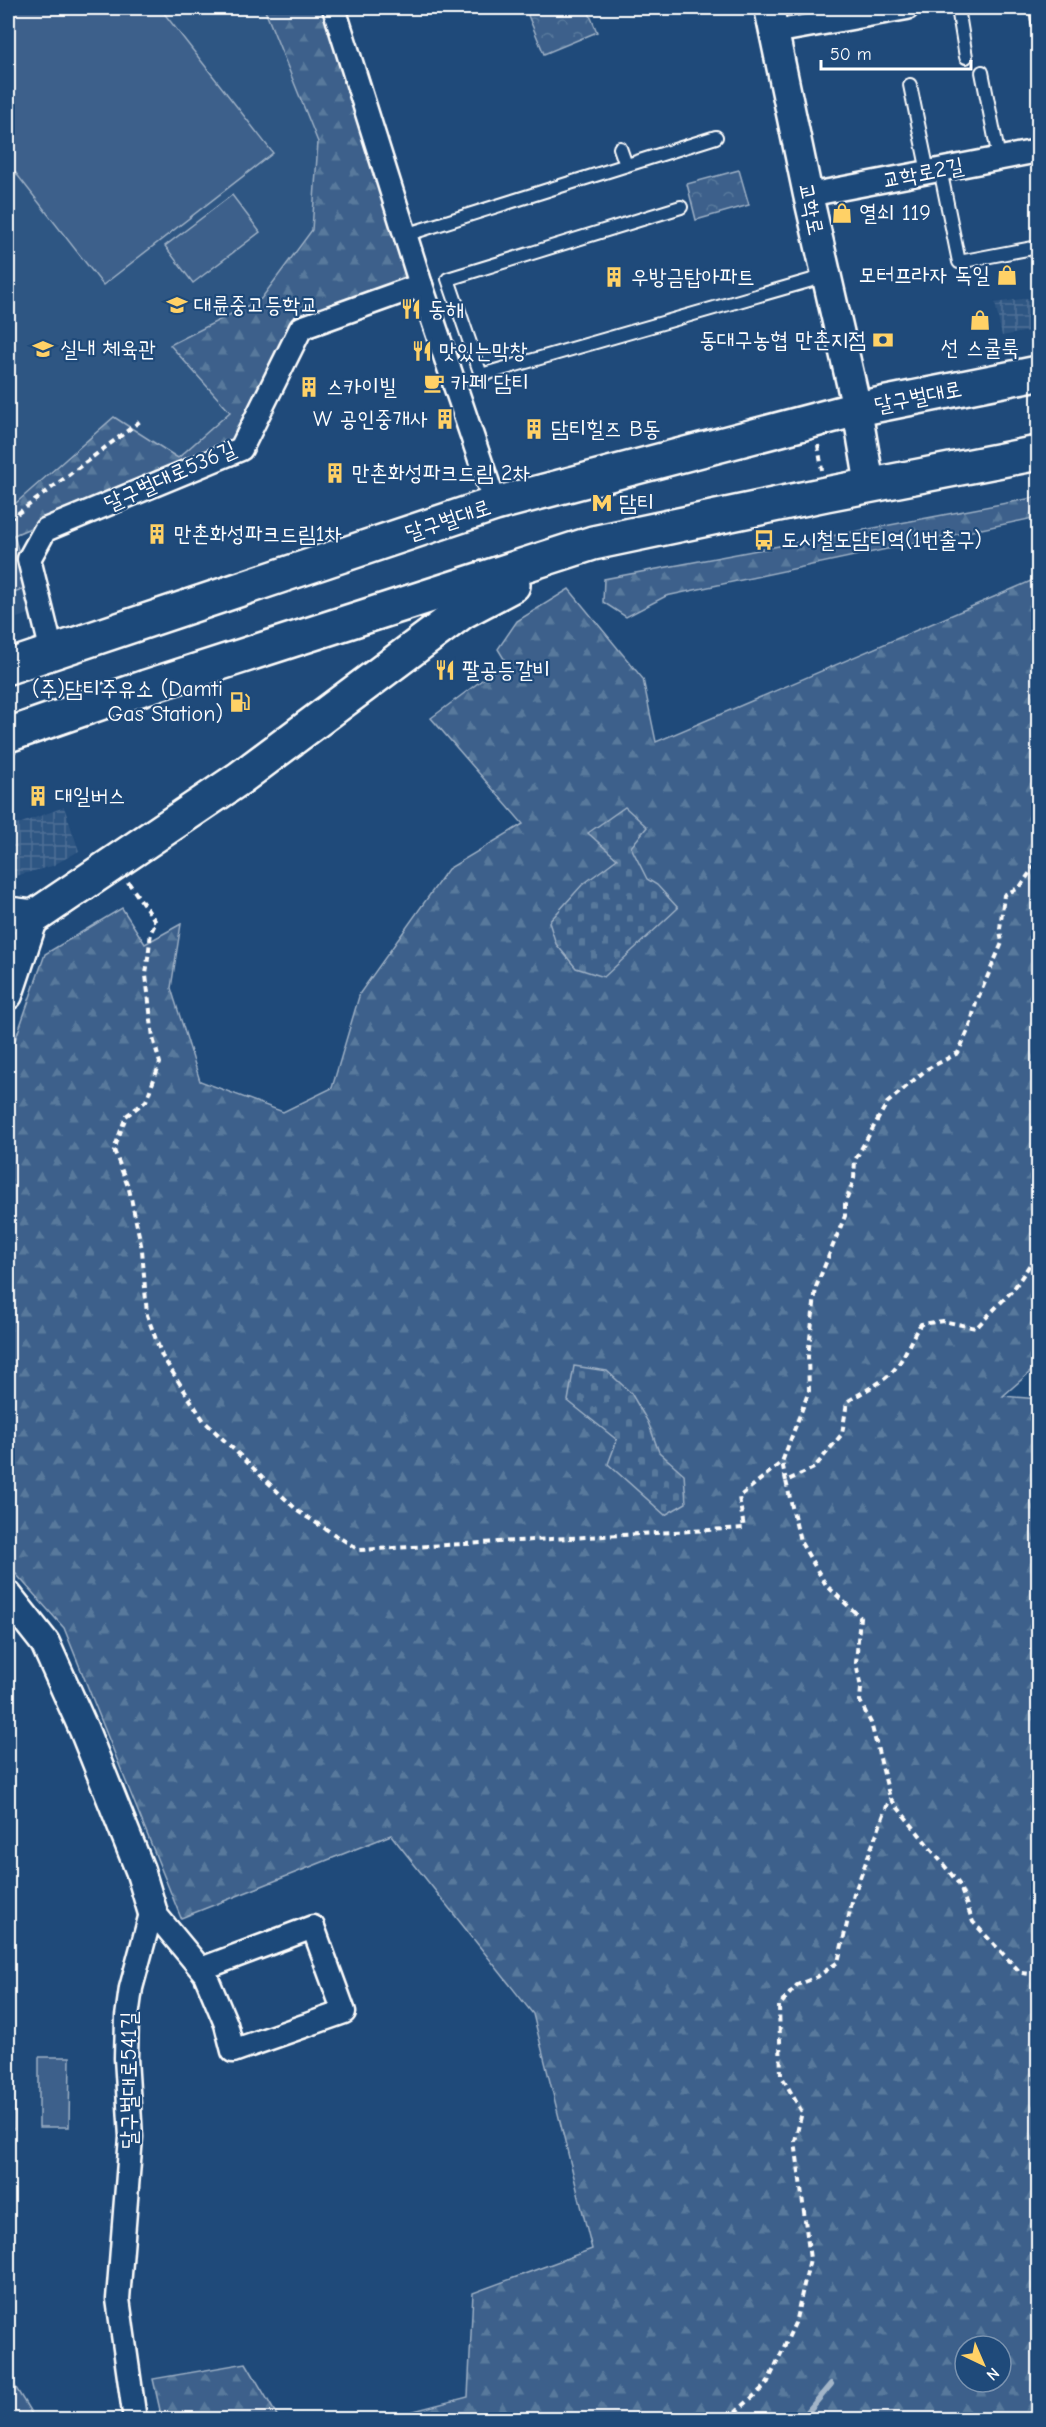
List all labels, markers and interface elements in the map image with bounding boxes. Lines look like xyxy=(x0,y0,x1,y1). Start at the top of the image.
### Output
scale bar xyxy=(821,33,971,71)
text: 50 m xyxy=(830,44,872,65)
street label: 교학로2길 xyxy=(880,152,966,194)
street label: 교학로 xyxy=(793,180,829,238)
place label: 열쇠 119 xyxy=(859,200,931,226)
shop icon: 열쇠 119 xyxy=(830,201,854,225)
place label: 모터프라자 독일 xyxy=(859,262,990,288)
shop icon: 모터프라자 독일 xyxy=(995,263,1019,287)
place label: 우방금탑아파트 xyxy=(631,264,755,290)
building icon: 우방금탑아파트 xyxy=(602,265,626,289)
place label: 대륜중고등학교 xyxy=(194,292,318,318)
school or university icon: 대륜중고등학교 xyxy=(165,293,189,317)
place label: 동해 xyxy=(428,296,464,322)
restaurant icon: 동해 xyxy=(399,297,423,321)
shop icon: 선 스쿨룩 xyxy=(968,308,992,332)
place label: 동대구농협 만촌지점 xyxy=(699,327,866,353)
bank icon: 동대구농협 만촌지점 xyxy=(871,328,895,352)
place label: 선 스쿨룩 xyxy=(941,335,1019,361)
place label: 실내 체육관 xyxy=(60,336,156,362)
school or university icon: 실내 체육관 xyxy=(31,337,55,361)
place label: 맛있는막창 xyxy=(439,338,528,364)
restaurant icon: 맛있는막창 xyxy=(410,339,434,363)
place label: 카페 담티 xyxy=(451,370,529,396)
cafe icon: 카페 담티 xyxy=(422,371,446,395)
place label: 스카이빌 xyxy=(326,374,397,400)
building icon: 스카이빌 xyxy=(297,375,321,399)
street label: 달구벌대로 xyxy=(872,376,964,418)
place label: W 공인중개사 xyxy=(313,406,428,432)
building icon: W 공인중개사 xyxy=(433,407,457,431)
place label: 담티힐즈 B동 xyxy=(551,416,661,442)
building icon: 담티힐즈 B동 xyxy=(522,417,546,441)
street label: 달구벌대로536길 xyxy=(100,435,240,517)
place label: 만촌화성파크드림 2차 xyxy=(352,460,530,486)
building icon: 만촌화성파크드림 2차 xyxy=(323,461,347,485)
place label: 담티 xyxy=(619,490,654,516)
metro station icon: 담티 xyxy=(590,491,614,515)
street label: 달구벌대로 xyxy=(402,494,494,546)
place label: 만촌화성파크드림1차 xyxy=(174,521,342,547)
building icon: 만촌화성파크드림1차 xyxy=(145,522,169,546)
place label: 도시철도담티역(1번출구) xyxy=(781,527,982,553)
bus stop icon: 도시철도담티역(1번출구) xyxy=(752,528,776,552)
place label: 팔공등갈비 xyxy=(462,657,551,683)
restaurant icon: 팔공등갈비 xyxy=(433,658,457,682)
place label: (주)담티주유소 (Damti Gas Station) xyxy=(32,676,223,727)
fuel station icon: (주)담티주유소 (Damti Gas Station) xyxy=(228,690,252,714)
place label: 대일버스 xyxy=(55,783,126,809)
building icon: 대일버스 xyxy=(26,784,50,808)
street label: 달구벌대로541길 xyxy=(116,2011,142,2149)
north arrow xyxy=(953,2334,1013,2394)
text: N xyxy=(983,2364,1003,2384)

